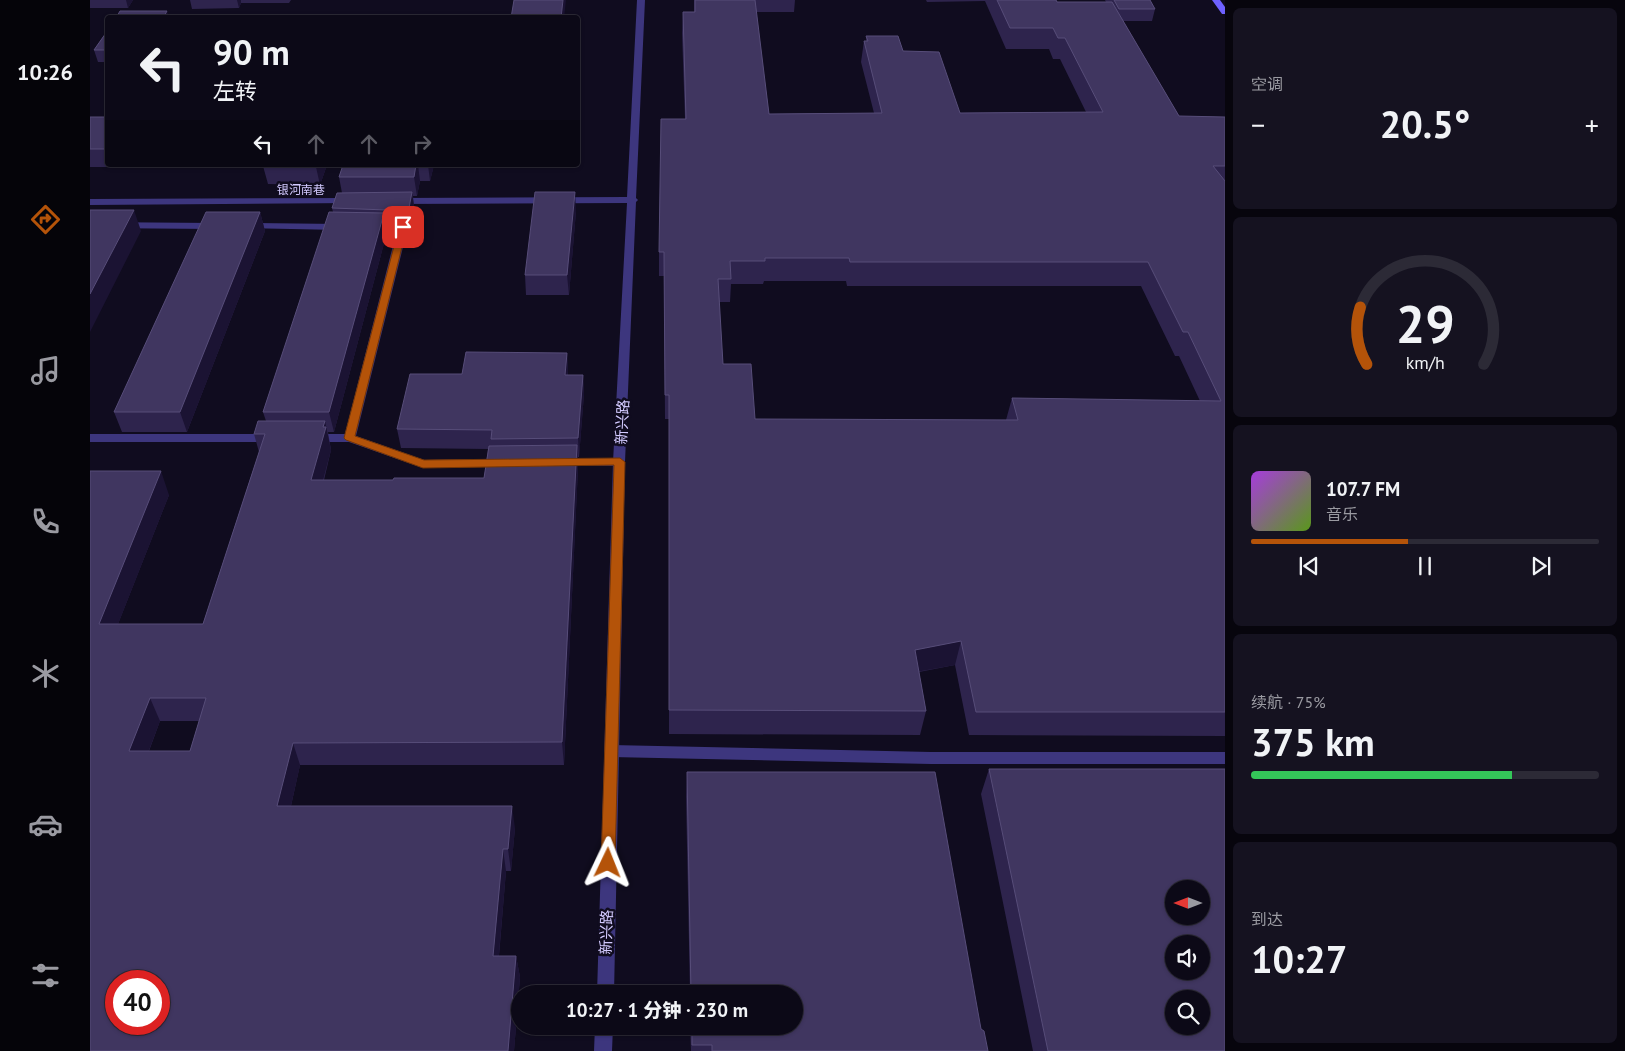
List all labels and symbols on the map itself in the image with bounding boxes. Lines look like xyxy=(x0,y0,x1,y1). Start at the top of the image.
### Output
street label: 银河南巷 xyxy=(277,182,325,197)
pin xyxy=(382,206,424,248)
street label: 新兴路 xyxy=(611,399,633,445)
position arrow xyxy=(581,836,633,888)
north arrow xyxy=(1165,880,1210,925)
street label: 新兴路 xyxy=(596,909,616,955)
speed limit sign: 40 xyxy=(105,970,170,1035)

